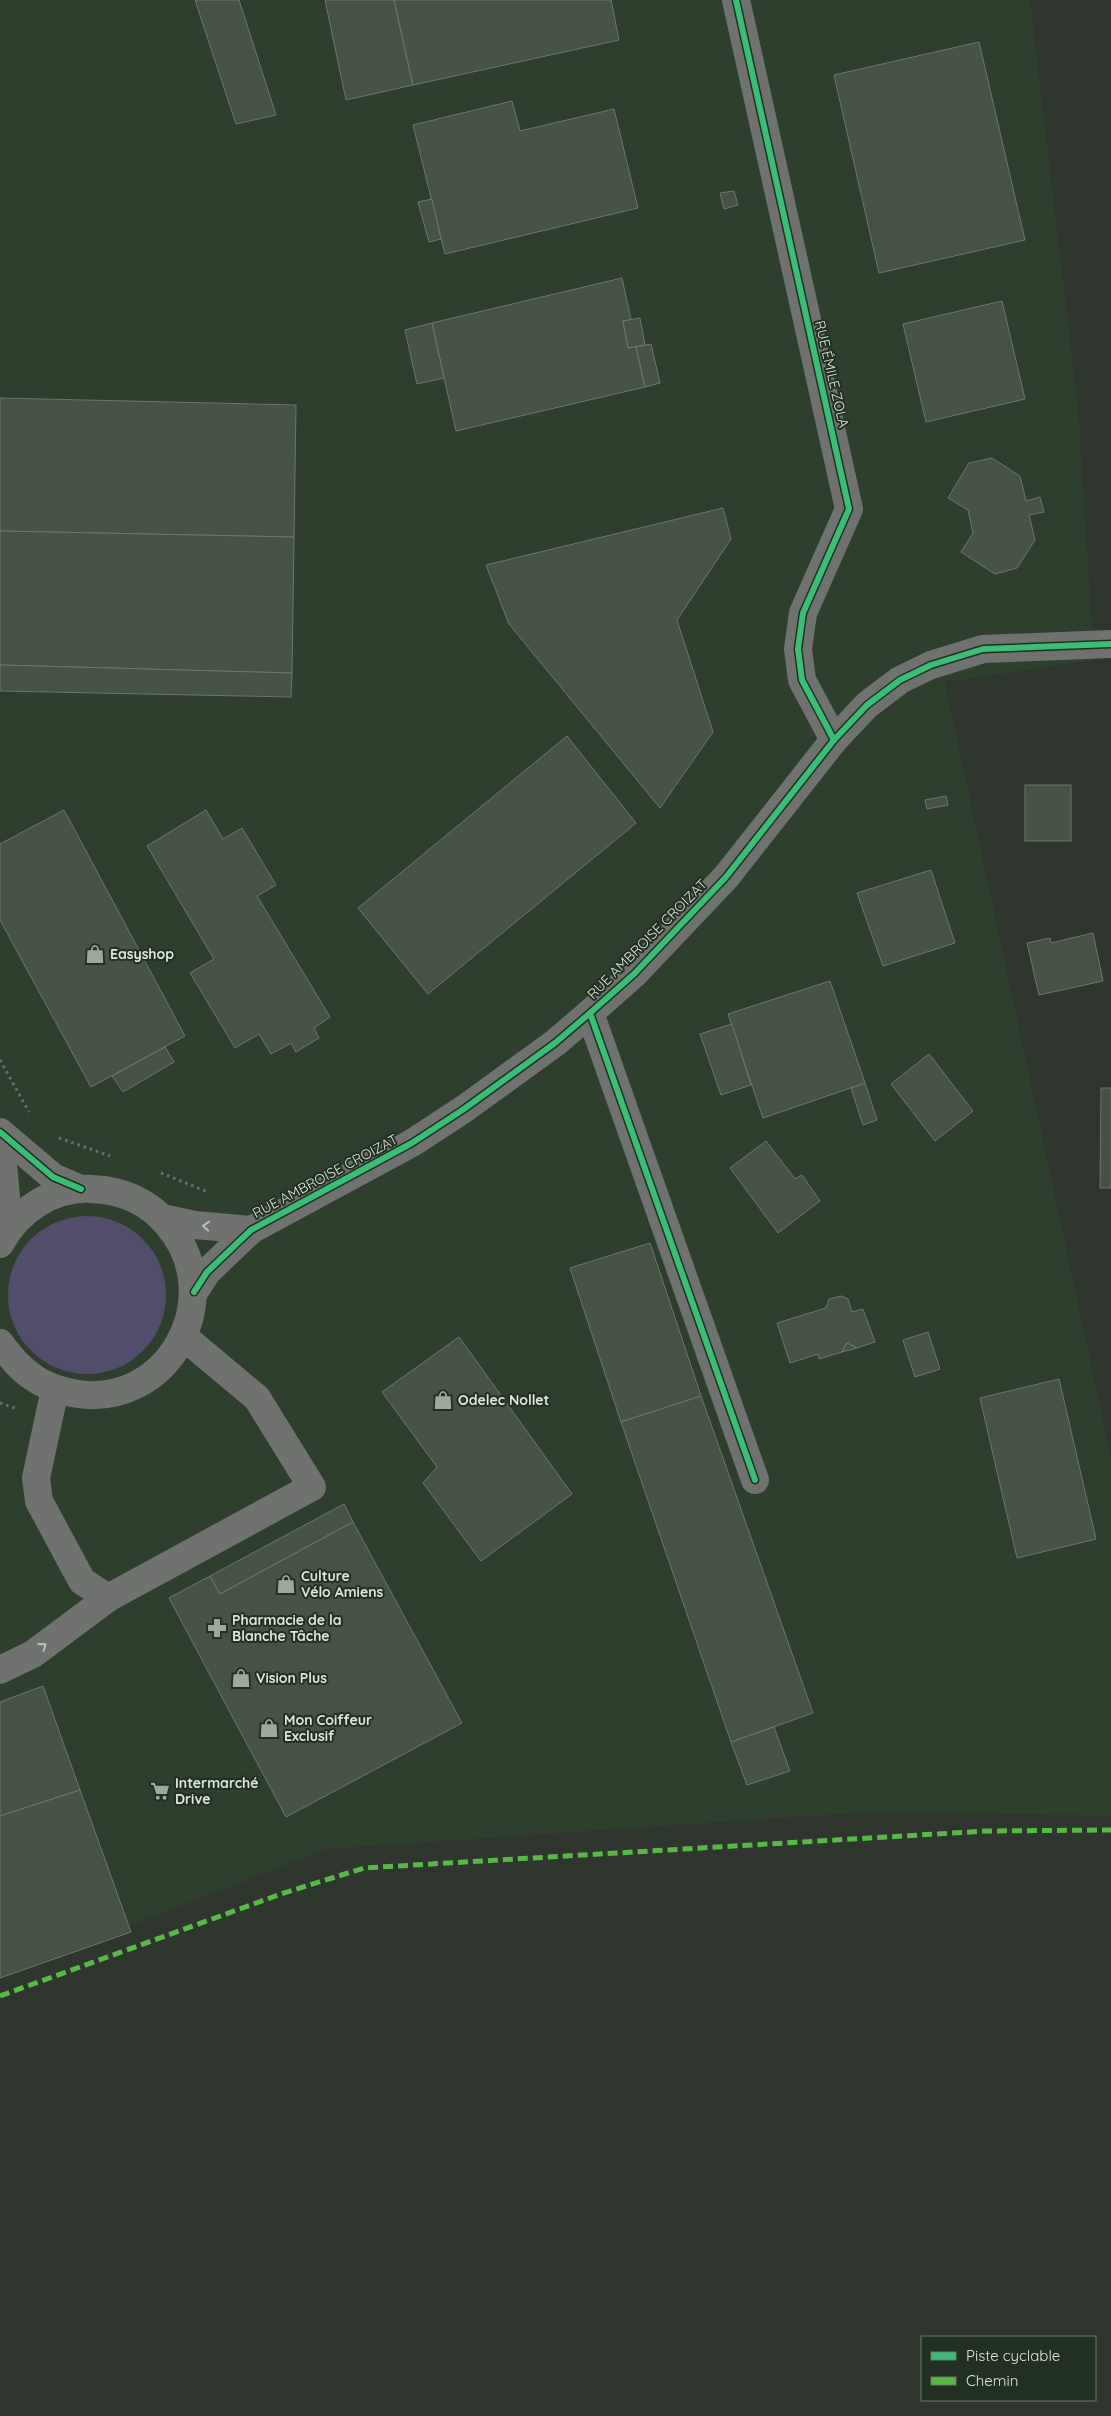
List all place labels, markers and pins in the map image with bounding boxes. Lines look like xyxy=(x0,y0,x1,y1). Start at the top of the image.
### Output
shop icon: Easyshop xyxy=(84,943,106,965)
place label: Easyshop xyxy=(110,945,174,963)
shop icon: Odelec Nollet xyxy=(432,1389,454,1411)
place label: Odelec Nollet xyxy=(458,1391,550,1409)
place label: Culture Vélo Amiens xyxy=(301,1567,383,1601)
shop icon: Culture Vélo Amiens xyxy=(275,1573,297,1595)
place label: Pharmacie de la Blanche Tâche xyxy=(232,1611,342,1645)
pharmacy icon: Pharmacie de la Blanche Tâche xyxy=(206,1617,228,1639)
shop icon: Vision Plus xyxy=(230,1667,252,1689)
place label: Vision Plus xyxy=(256,1669,327,1687)
place label: Mon Coiffeur Exclusif xyxy=(284,1711,372,1745)
shop icon: Mon Coiffeur Exclusif xyxy=(258,1717,280,1739)
place label: Intermarché Drive xyxy=(175,1774,258,1808)
supermarket icon: Intermarché Drive xyxy=(149,1780,171,1802)

